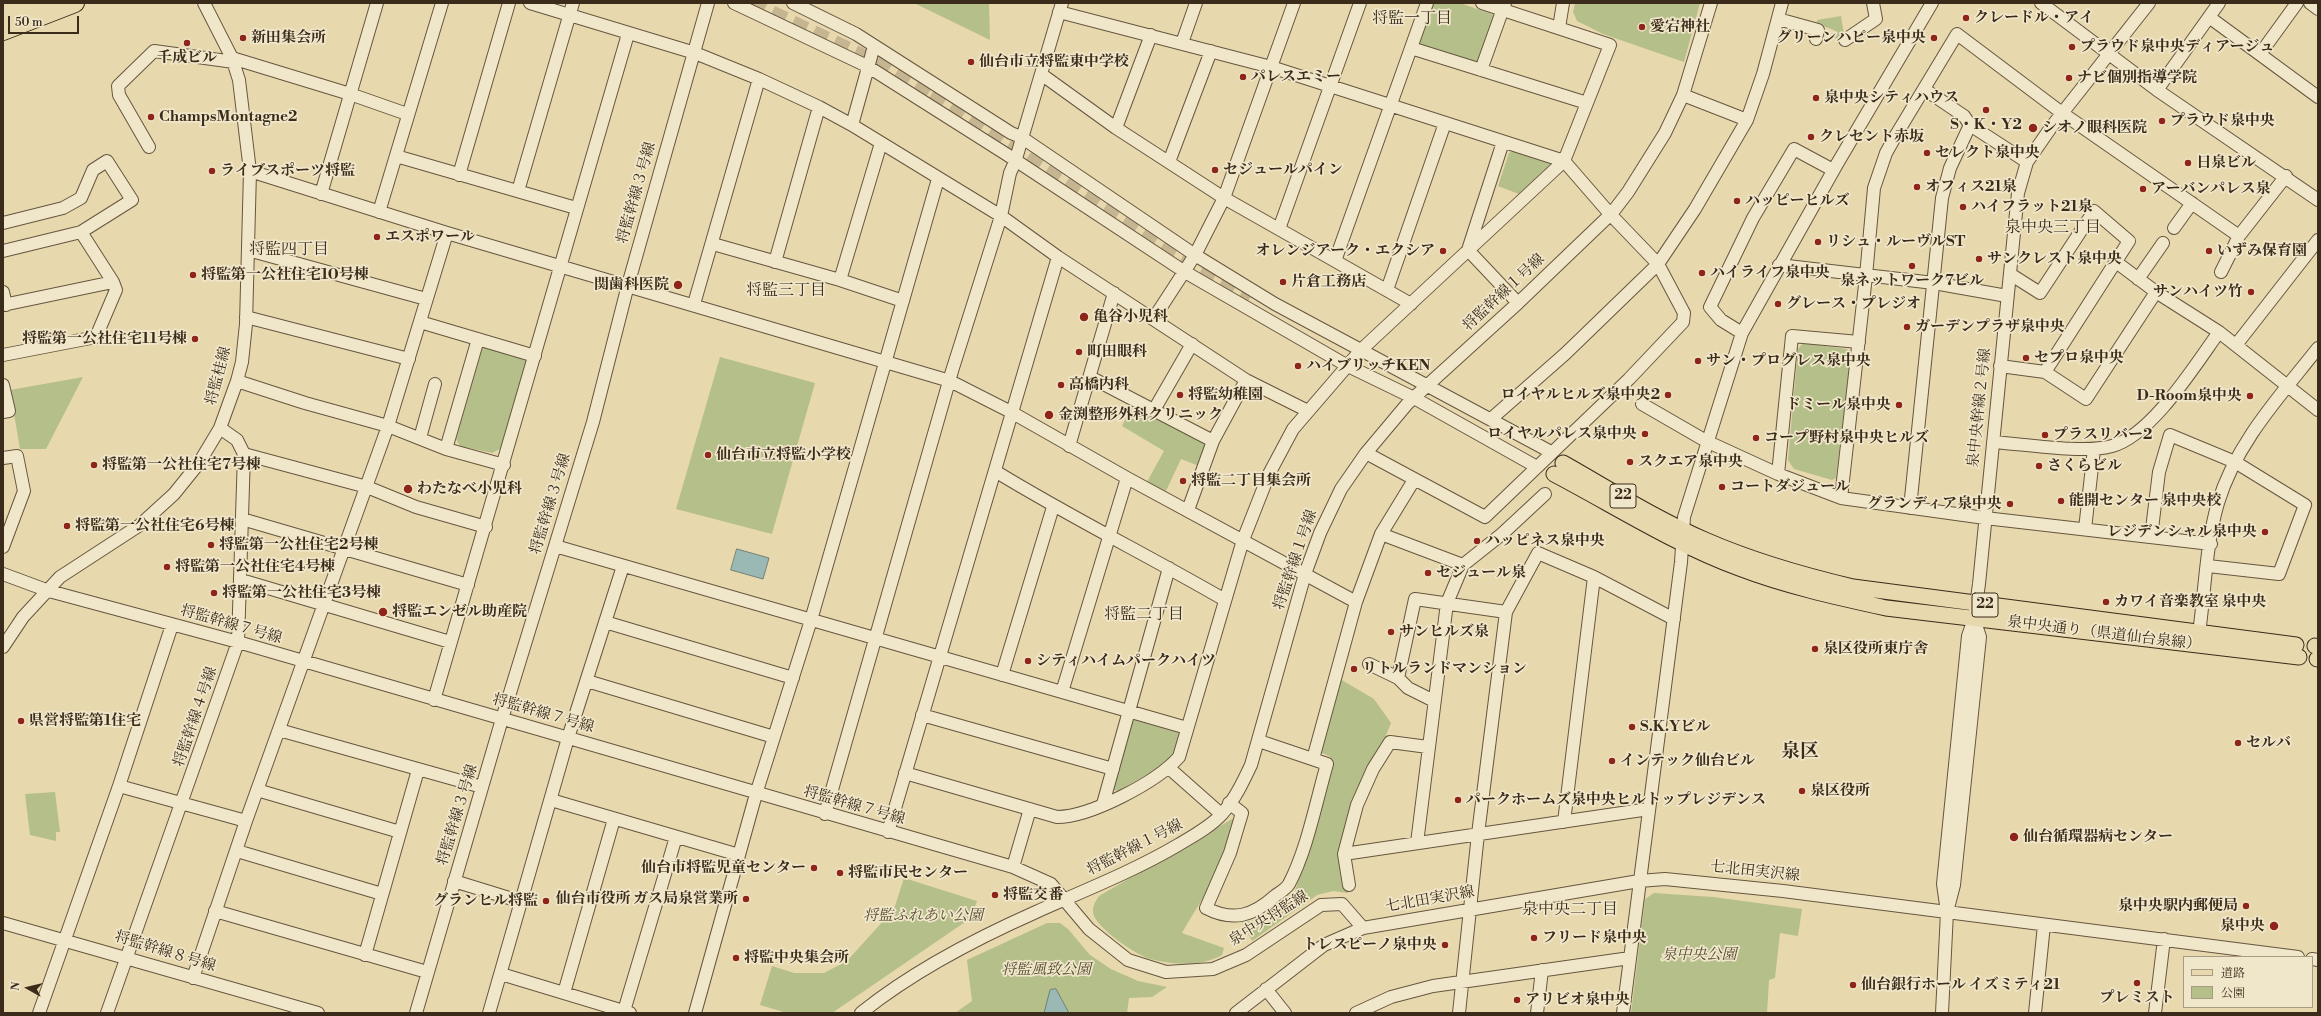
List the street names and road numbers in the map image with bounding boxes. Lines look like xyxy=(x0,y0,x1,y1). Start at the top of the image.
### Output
street label: 将監幹線３号線 xyxy=(614,140,660,246)
street label: 将監幹線１号線 xyxy=(1459,251,1549,335)
street label: 将監桂線 xyxy=(203,345,235,407)
street label: 泉中央幹線２号線 xyxy=(1965,347,1995,469)
street label: 将監幹線３号線 xyxy=(527,451,575,557)
road number: 22 xyxy=(1610,484,1636,508)
street label: 将監幹線１号線 xyxy=(1270,507,1322,613)
road number: 22 xyxy=(1972,593,1998,617)
street label: 将監幹線７号線 xyxy=(178,602,284,648)
street label: 泉中央通り（県道仙台泉線） xyxy=(2006,613,2202,655)
street label: 将監幹線４号線 xyxy=(170,664,222,770)
street label: 将監幹線７号線 xyxy=(490,691,596,737)
street label: 将監幹線３号線 xyxy=(434,762,482,868)
street label: 将監幹線７号線 xyxy=(801,783,907,829)
street label: 将監幹線１号線 xyxy=(1084,816,1186,880)
street label: 七北田実沢線 xyxy=(1709,858,1801,886)
street label: 七北田実沢線 xyxy=(1384,883,1476,917)
street label: 泉中央将監線 xyxy=(1226,888,1312,950)
street label: 将監幹線８号線 xyxy=(112,928,218,976)

